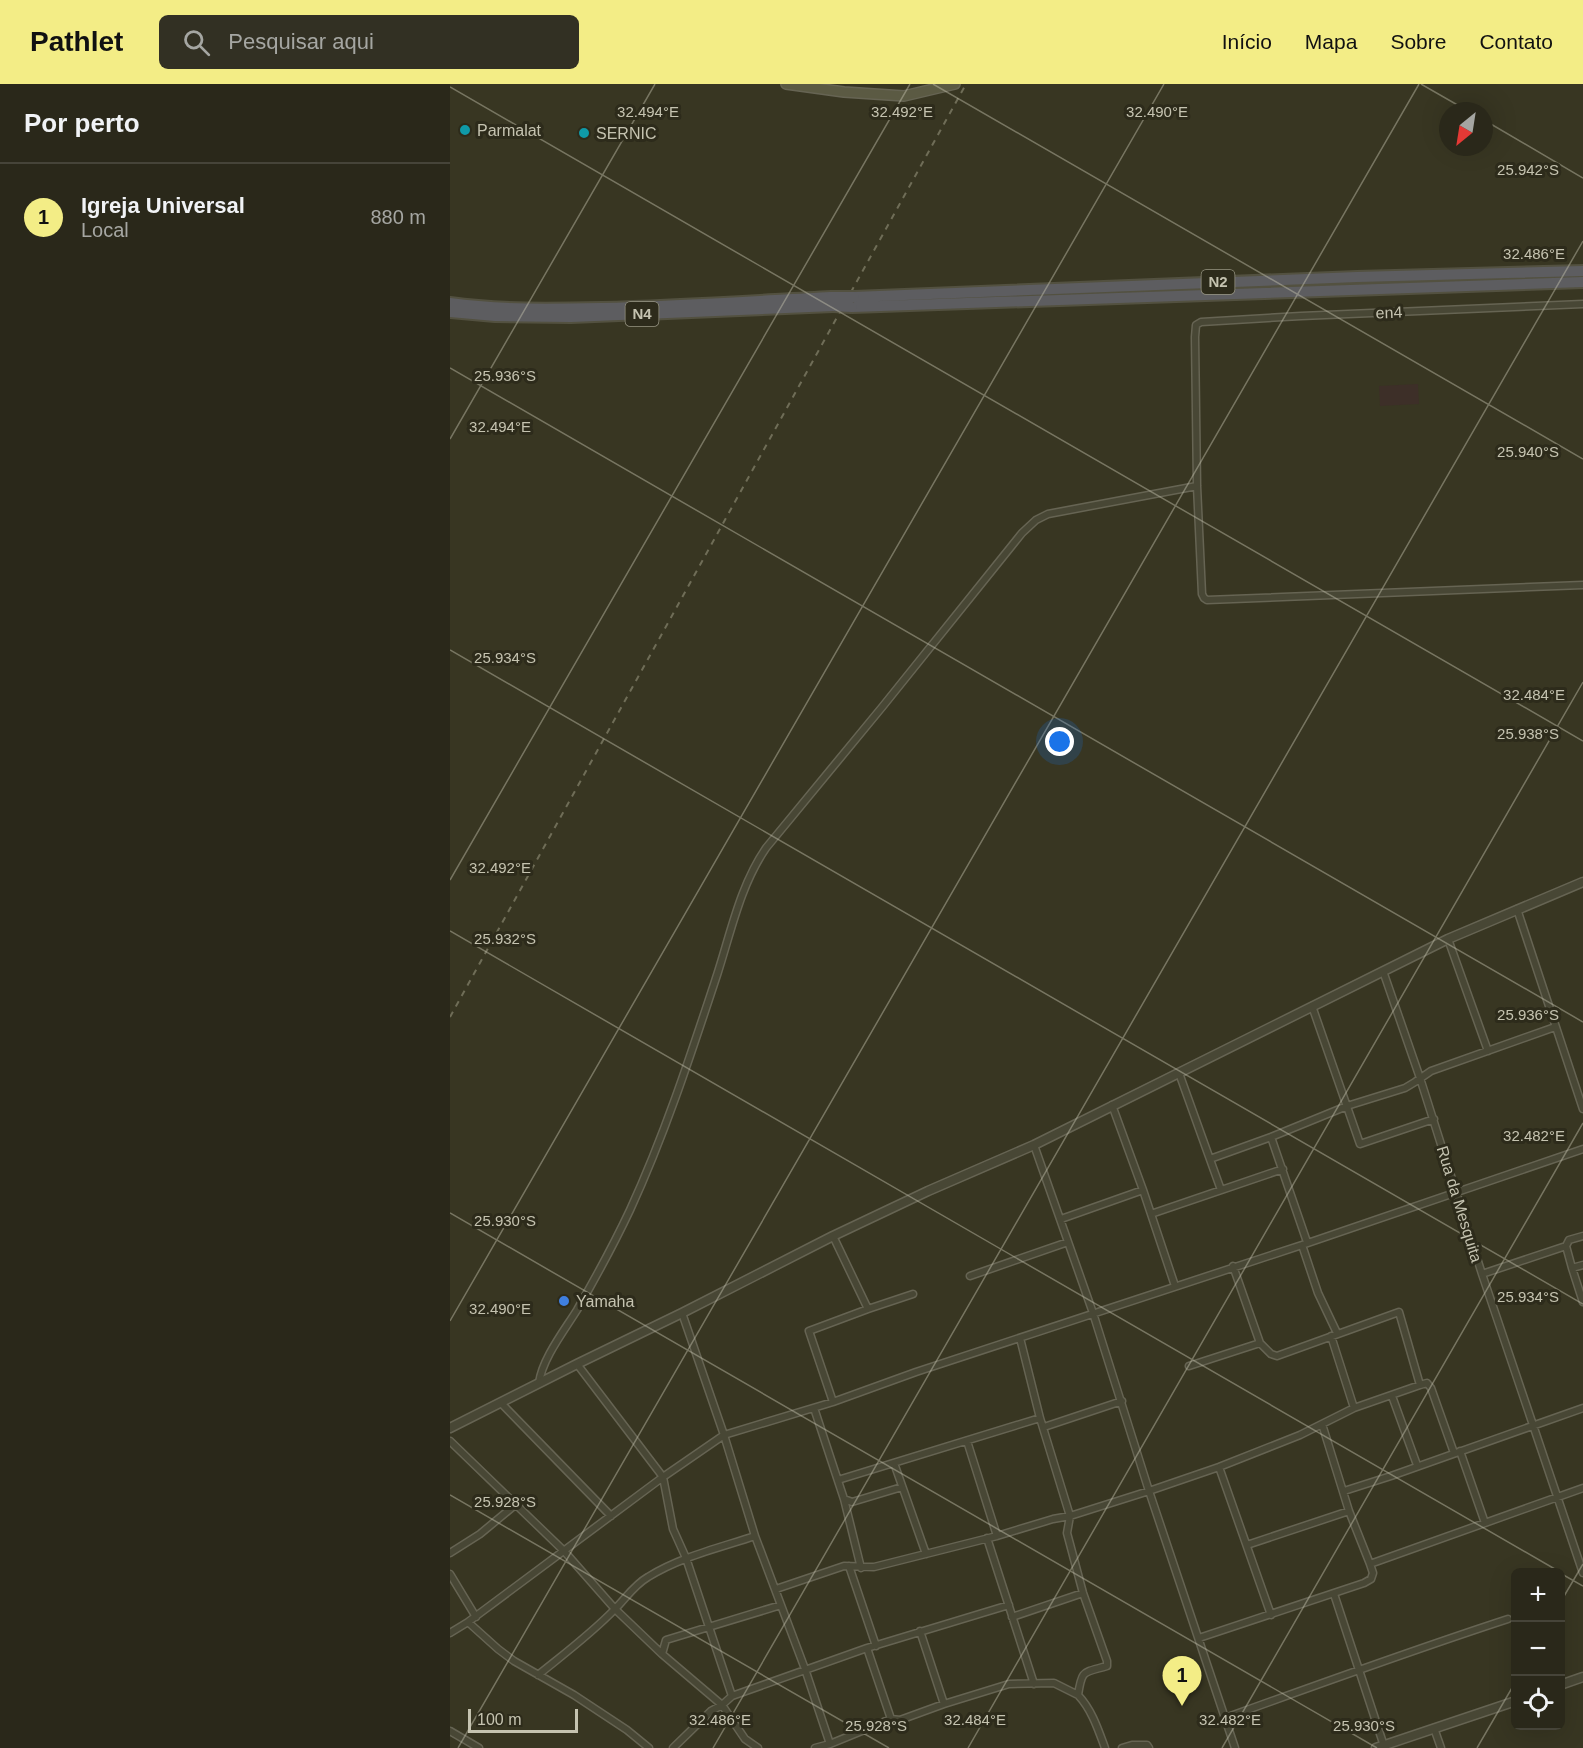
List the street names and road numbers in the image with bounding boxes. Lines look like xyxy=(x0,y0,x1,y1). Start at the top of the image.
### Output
road number: N2 xyxy=(1202,270,1234,294)
road number: N4 xyxy=(626,302,658,326)
street label: en4 xyxy=(1375,304,1403,321)
street label: Rua da Mesquita xyxy=(1434,1144,1485,1265)

